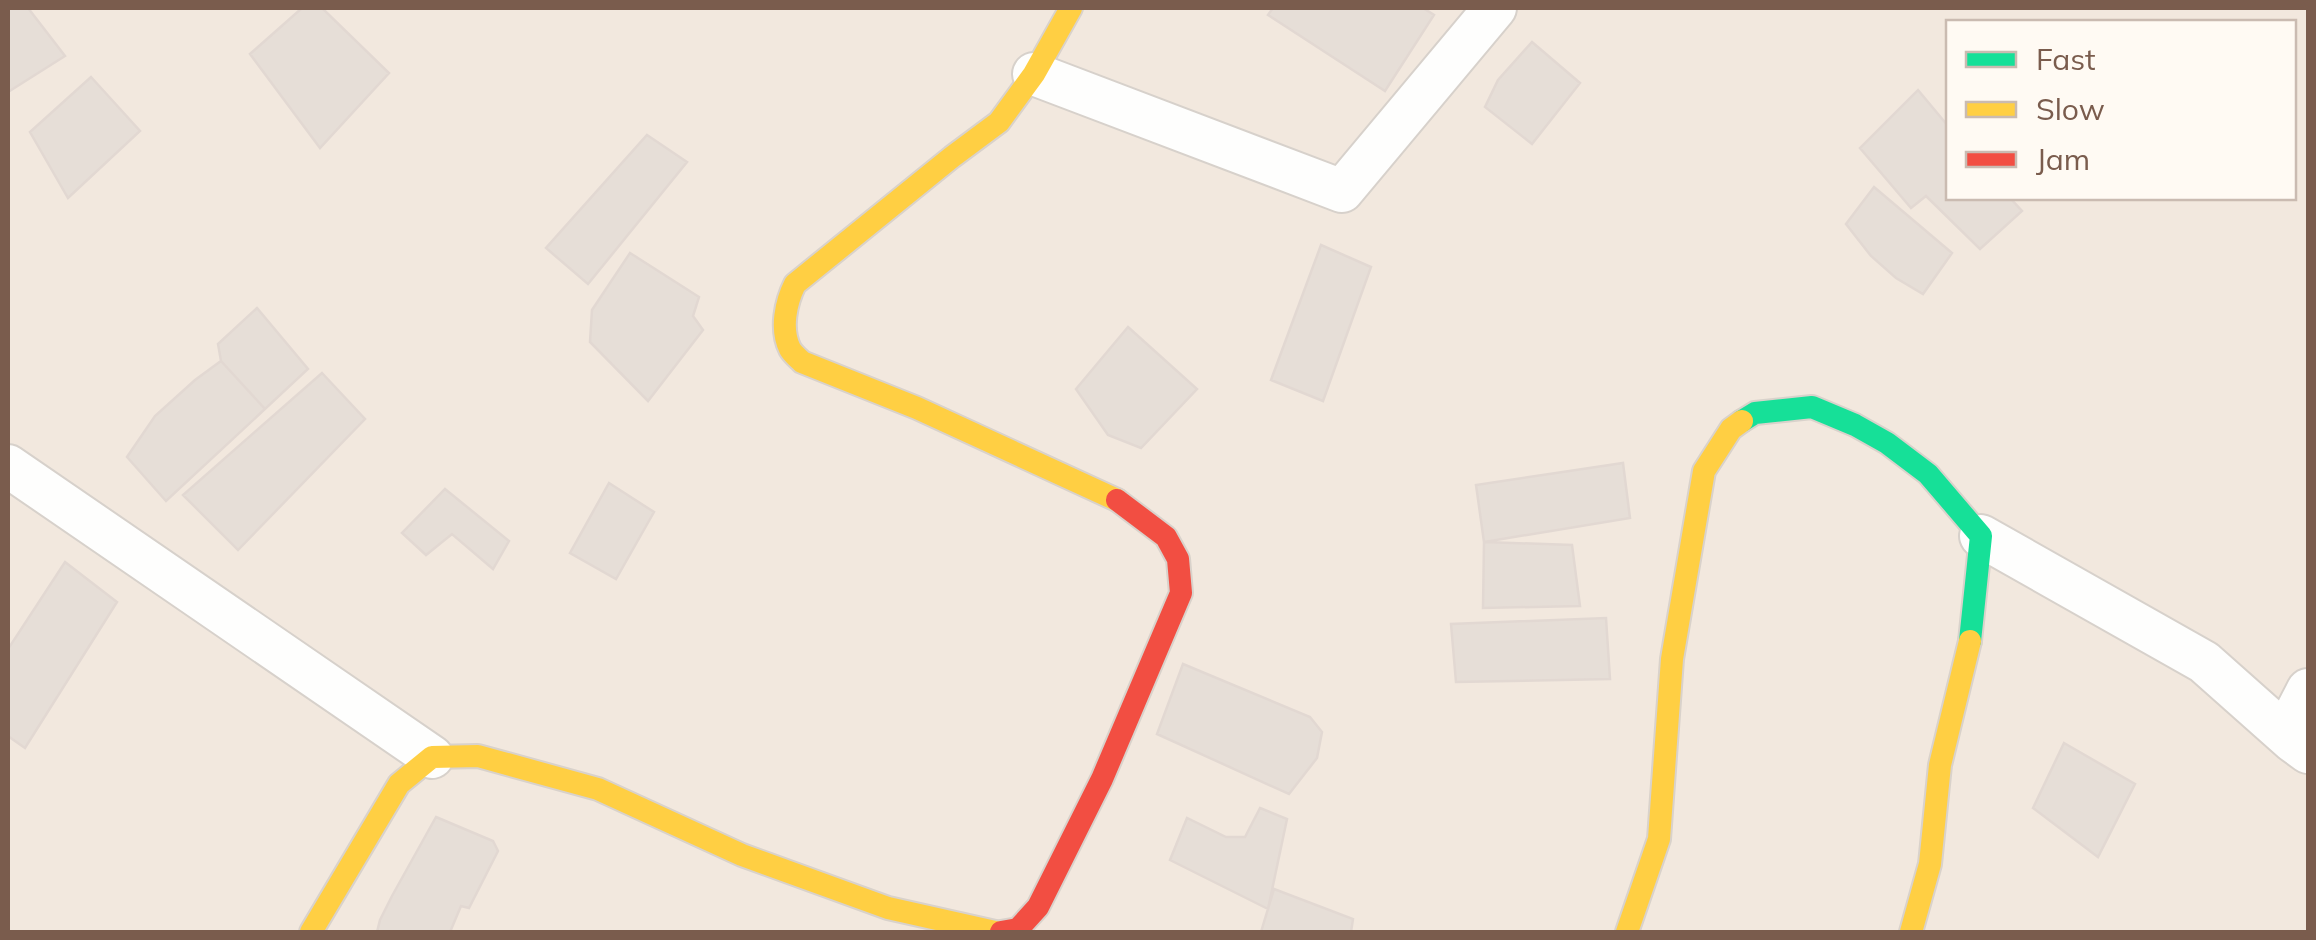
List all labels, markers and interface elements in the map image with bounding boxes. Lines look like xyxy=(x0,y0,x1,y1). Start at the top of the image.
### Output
legend xyxy=(1946,20,2296,200)
text: Fast xyxy=(2036,40,2096,78)
text: Slow xyxy=(2036,90,2105,128)
text: Jam xyxy=(2036,140,2090,178)

